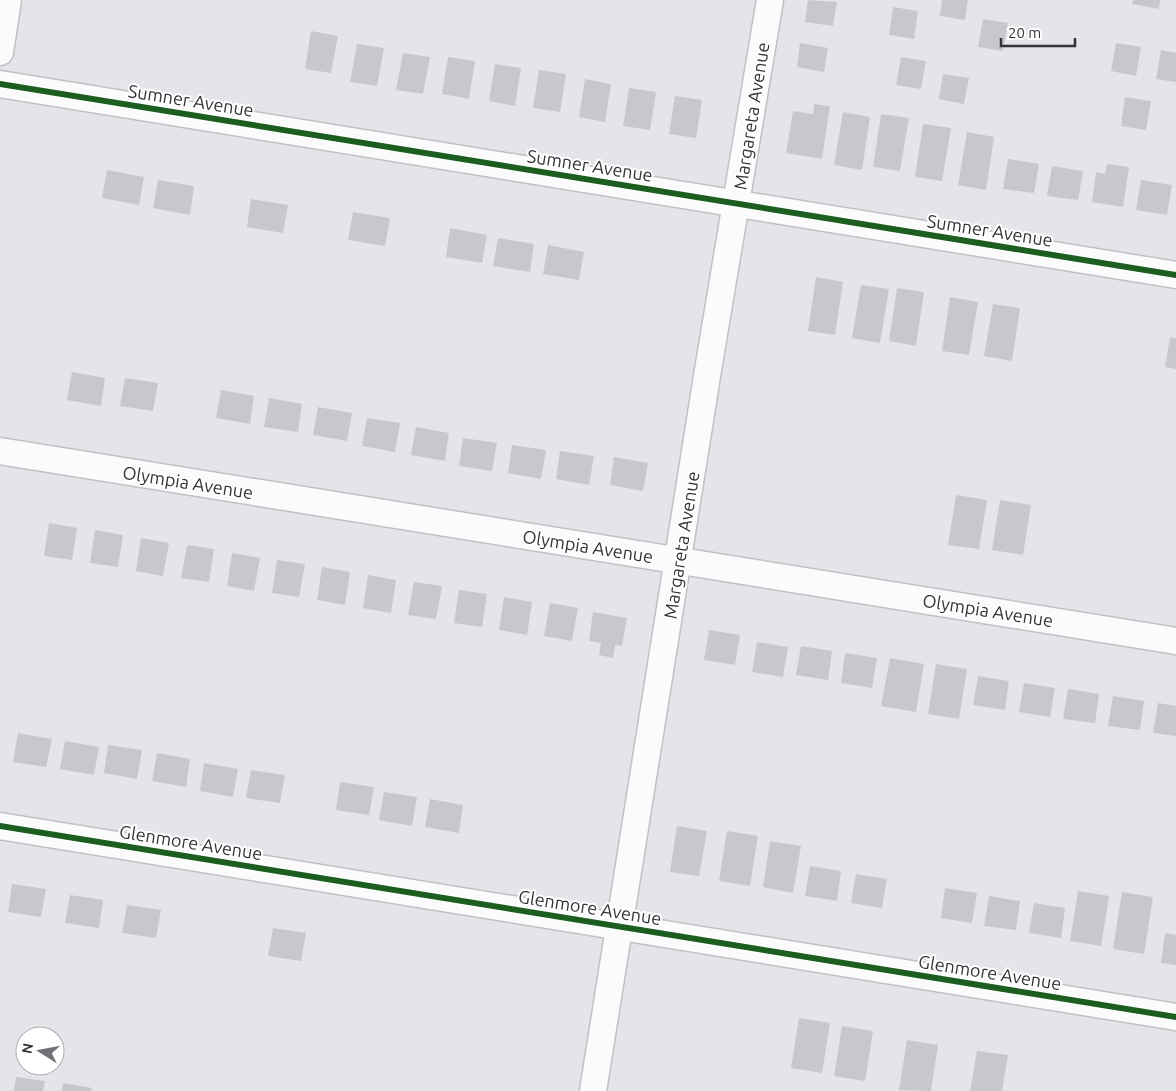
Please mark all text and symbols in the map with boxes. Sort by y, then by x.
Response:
scale bar [1001,15,1075,47]
text: 20 m [1008,24,1041,41]
street label: Margareta Avenue [729,41,773,191]
street label: Sumner Avenue [127,80,255,120]
street label: Sumner Avenue [526,145,654,185]
street label: Sumner Avenue [926,210,1054,250]
street label: Olympia Avenue [121,462,255,502]
street label: Margareta Avenue [659,470,703,620]
street label: Olympia Avenue [521,526,655,566]
street label: Olympia Avenue [921,590,1055,630]
street label: Glenmore Avenue [118,821,264,863]
street label: Glenmore Avenue [517,886,663,928]
street label: Glenmore Avenue [917,951,1063,993]
north arrow [15,1026,65,1076]
text: N [18,1042,36,1055]

